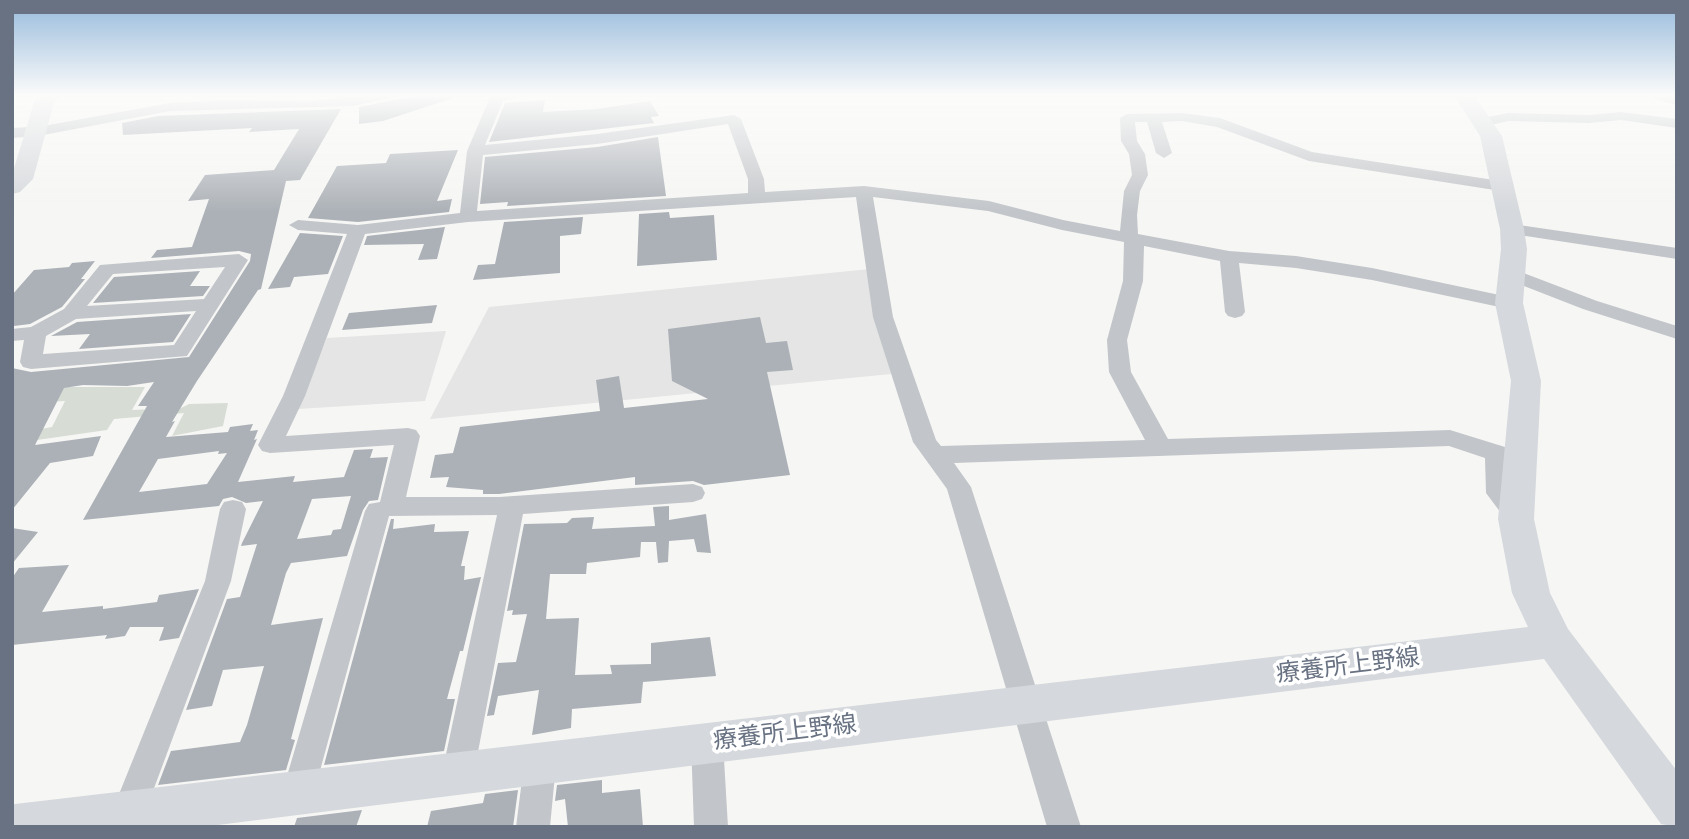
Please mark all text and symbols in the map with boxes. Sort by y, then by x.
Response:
street label: 療養所上野線 [1275,643,1421,689]
street label: 療養所上野線 [712,710,858,756]

